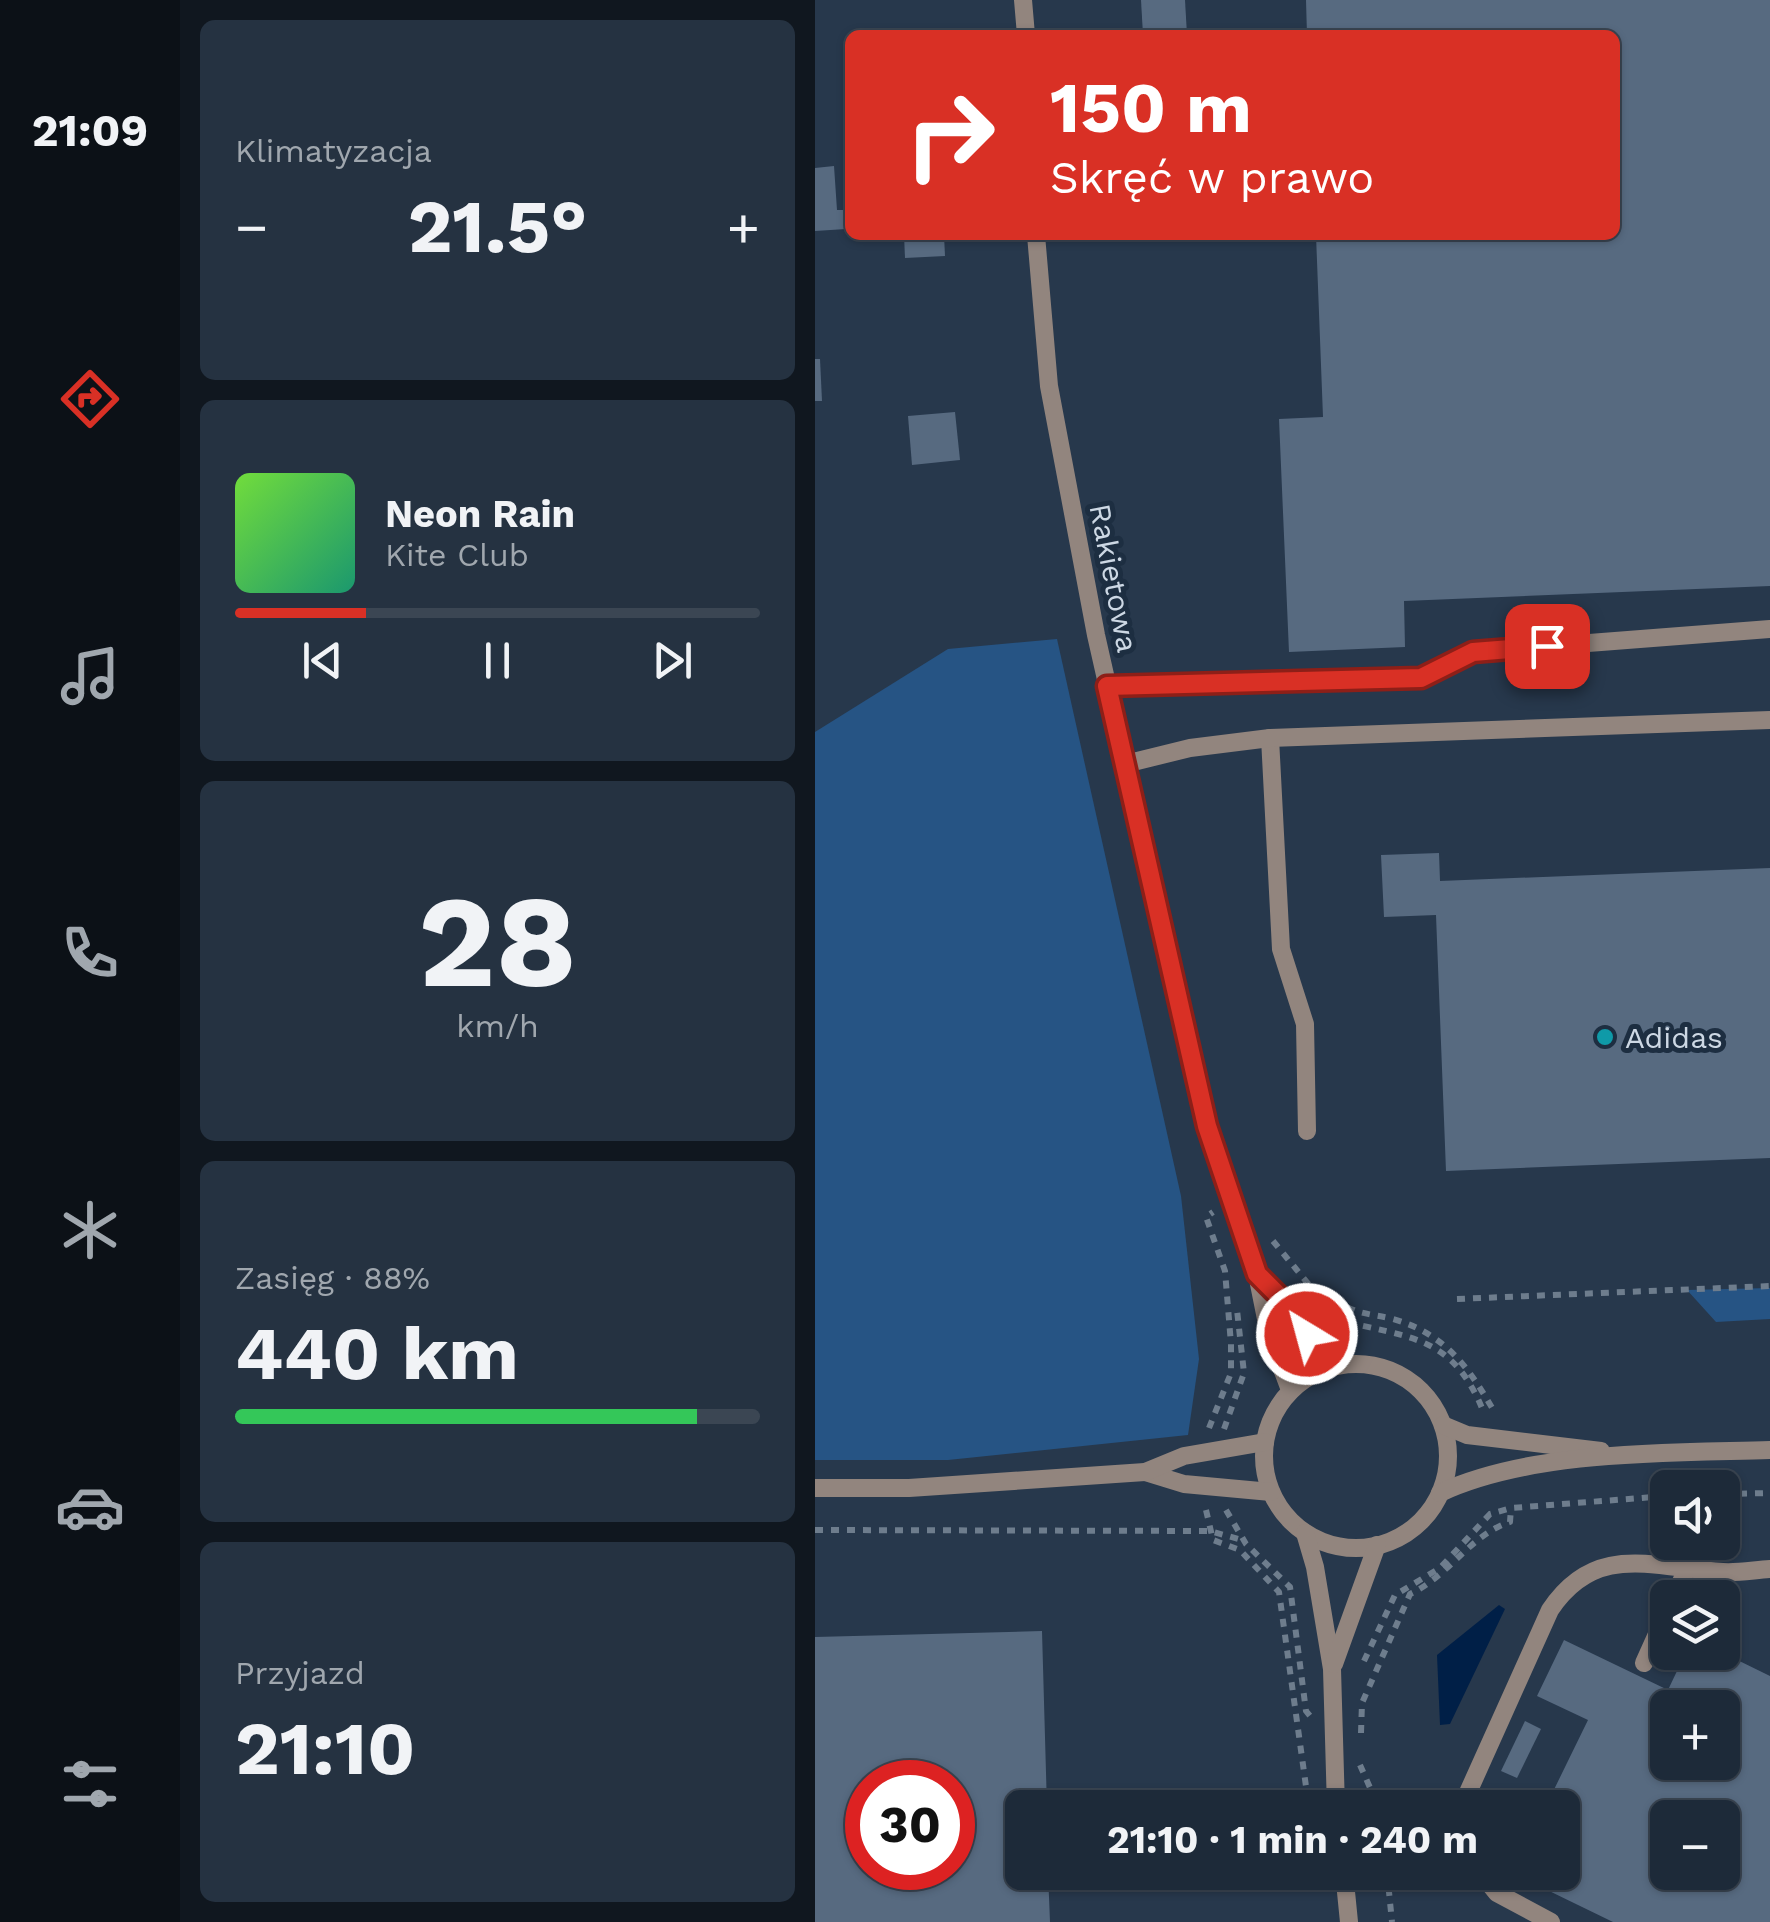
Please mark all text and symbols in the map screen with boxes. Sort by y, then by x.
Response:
text: 150 m [1050,67,1252,149]
icon: right [885,70,1015,200]
text: 21:09 [32,104,148,157]
text: Klimatyzacja [235,132,432,170]
text: Skręć w prawo [1050,151,1374,204]
text: 21.5° [408,182,587,270]
text: − [235,195,268,259]
text: + [727,195,760,259]
icon: directions [55,364,125,434]
text: Neon Rain [385,492,575,536]
street label: Rakietowa [1082,501,1146,655]
text: Kite Club [385,536,529,574]
pin [1505,604,1590,689]
icon: arrive [1520,619,1575,674]
icon: previous [295,633,350,688]
icon: pause [470,633,525,688]
icon: next [645,633,700,688]
icon: music [55,641,125,711]
text: 28 [418,865,577,1018]
icon: phone [55,918,125,988]
text: km/h [456,1007,539,1045]
place label: Adidas [1625,1020,1723,1055]
marker: Adidas [1594,1026,1616,1048]
icon: climate [55,1195,125,1265]
text: Zasięg · 88% [235,1259,430,1297]
position arrow [1255,1282,1359,1386]
text: 440 km [235,1309,519,1397]
map controls [1650,1470,1740,1890]
button: sound [1650,1470,1740,1560]
icon: car [55,1472,125,1542]
button: layers [1650,1580,1740,1670]
text: Przyjazd [235,1654,365,1692]
button: + [1650,1690,1740,1780]
text: 21:10 [235,1704,415,1792]
icon: filters [55,1749,125,1819]
speed limit sign: 30 [845,1760,975,1890]
button: − [1650,1800,1740,1890]
text: 21:10 · 1 min · 240 m [1107,1818,1478,1862]

